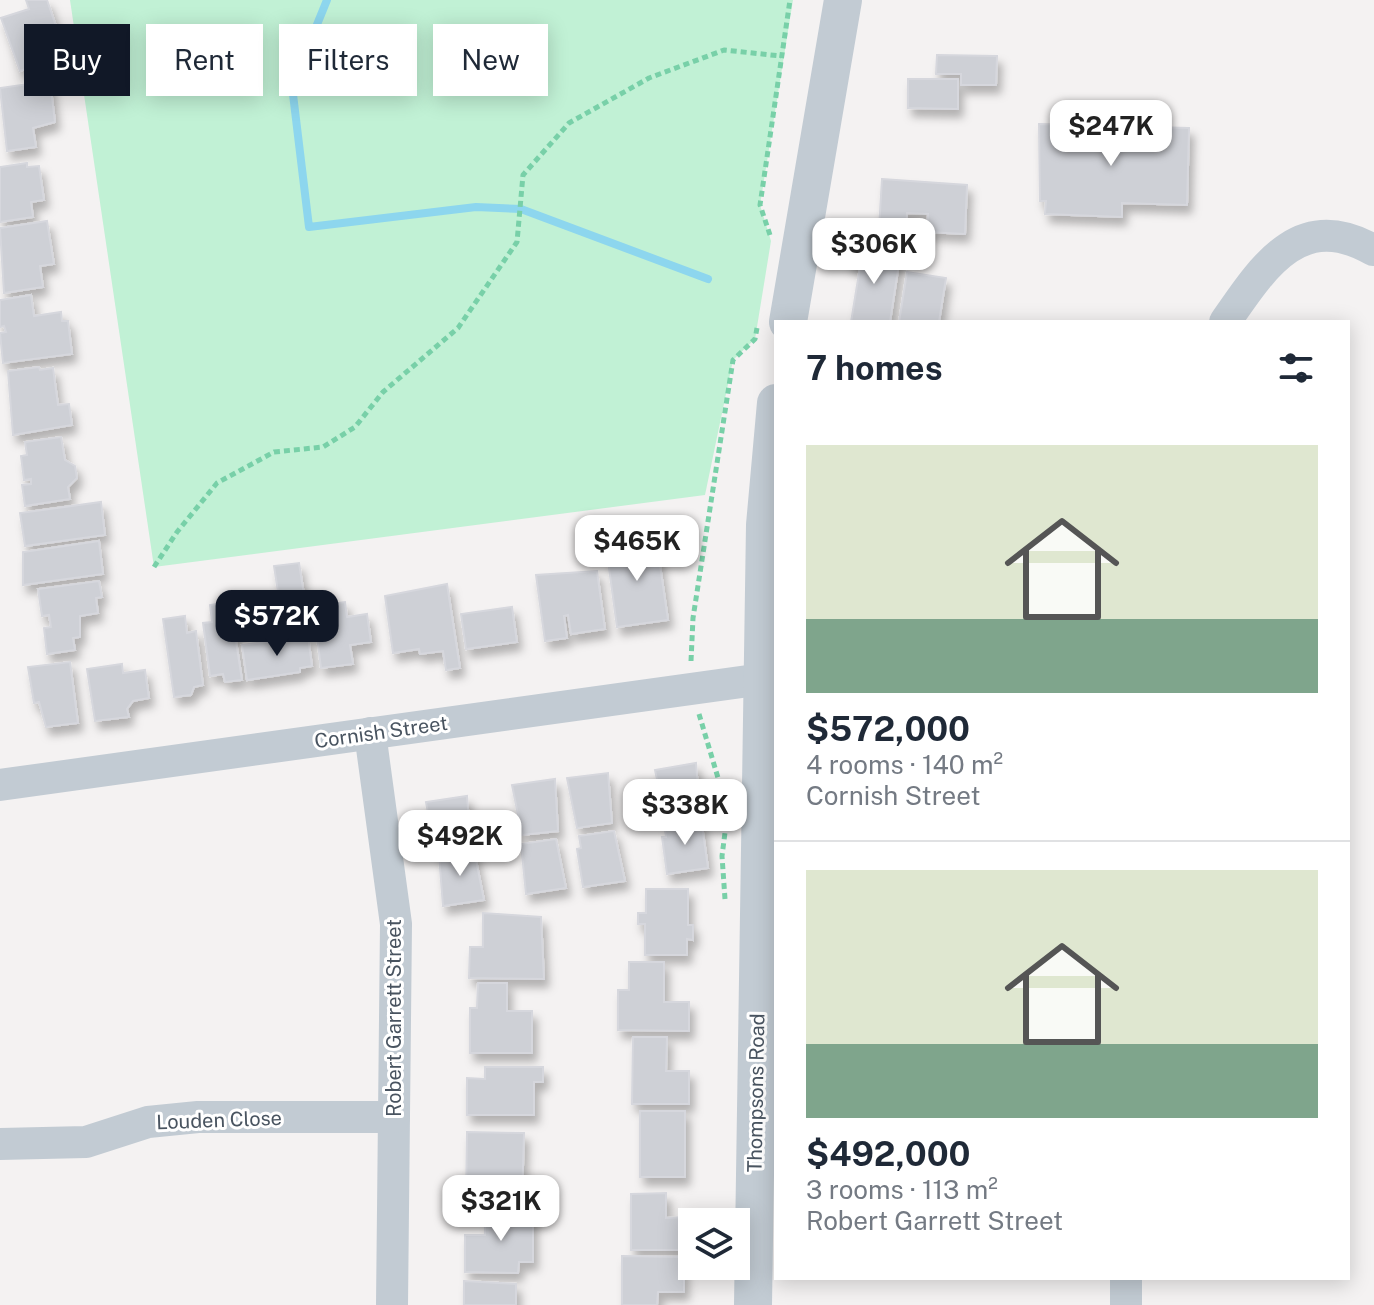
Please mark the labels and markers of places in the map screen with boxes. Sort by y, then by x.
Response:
pin: $247K [1055,100,1167,168]
pin: $306K [818,218,930,286]
pin: $465K [581,515,693,583]
pin: $572K [221,590,333,658]
pin: $338K [629,779,741,847]
pin: $492K [404,810,516,878]
pin: $321K [445,1175,557,1243]

